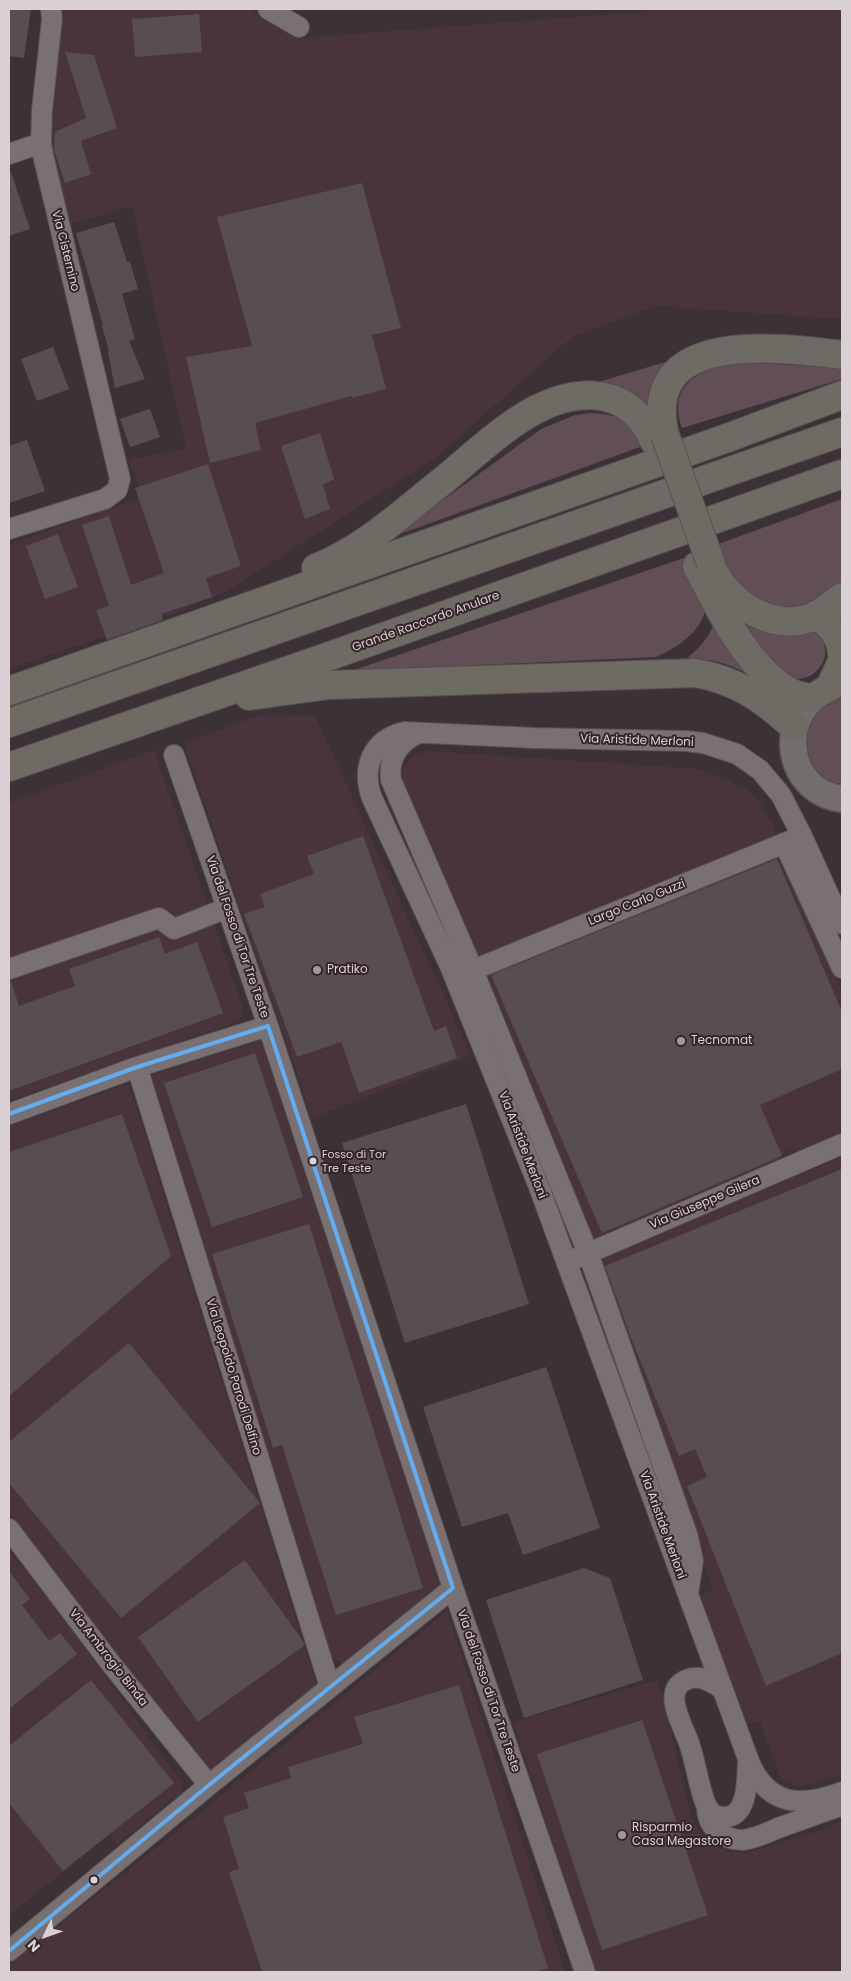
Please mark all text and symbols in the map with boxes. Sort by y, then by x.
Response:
street label: Via Cisternino [48,209,82,293]
street label: Grande Raccordo Anulare [350,589,502,655]
street label: Via Aristide Merloni [580,732,694,750]
street label: Via del Fosso di Tor Tre Teste [202,854,272,1020]
street label: Largo Carlo Guzzi [586,877,688,929]
place label: Pratiko [327,963,368,977]
marker: Pratiko [311,964,323,976]
place label: Tecnomat [691,1034,752,1048]
marker: Tecnomat [675,1035,687,1047]
street label: Via Aristide Merloni [495,1089,549,1201]
place label: Fosso di Tor Tre Teste [322,1148,386,1174]
marker: Fosso di Tor Tre Teste [308,1156,318,1166]
street label: Via Giuseppe Gilera [648,1173,762,1233]
street label: Via Leopoldo Parodi Delfino [202,1297,264,1457]
street label: Via Aristide Merloni [636,1469,688,1581]
street label: Via Ambrogio Binda [66,1607,150,1709]
street label: Via del Fosso di Tor Tre Teste [453,1608,523,1774]
place label: Risparmio Casa Megastore [632,1821,731,1849]
marker: Risparmio Casa Megastore [616,1829,628,1841]
unlabelled marker [89,1875,99,1885]
north arrow [20,1911,70,1961]
text: N [23,1935,45,1957]

